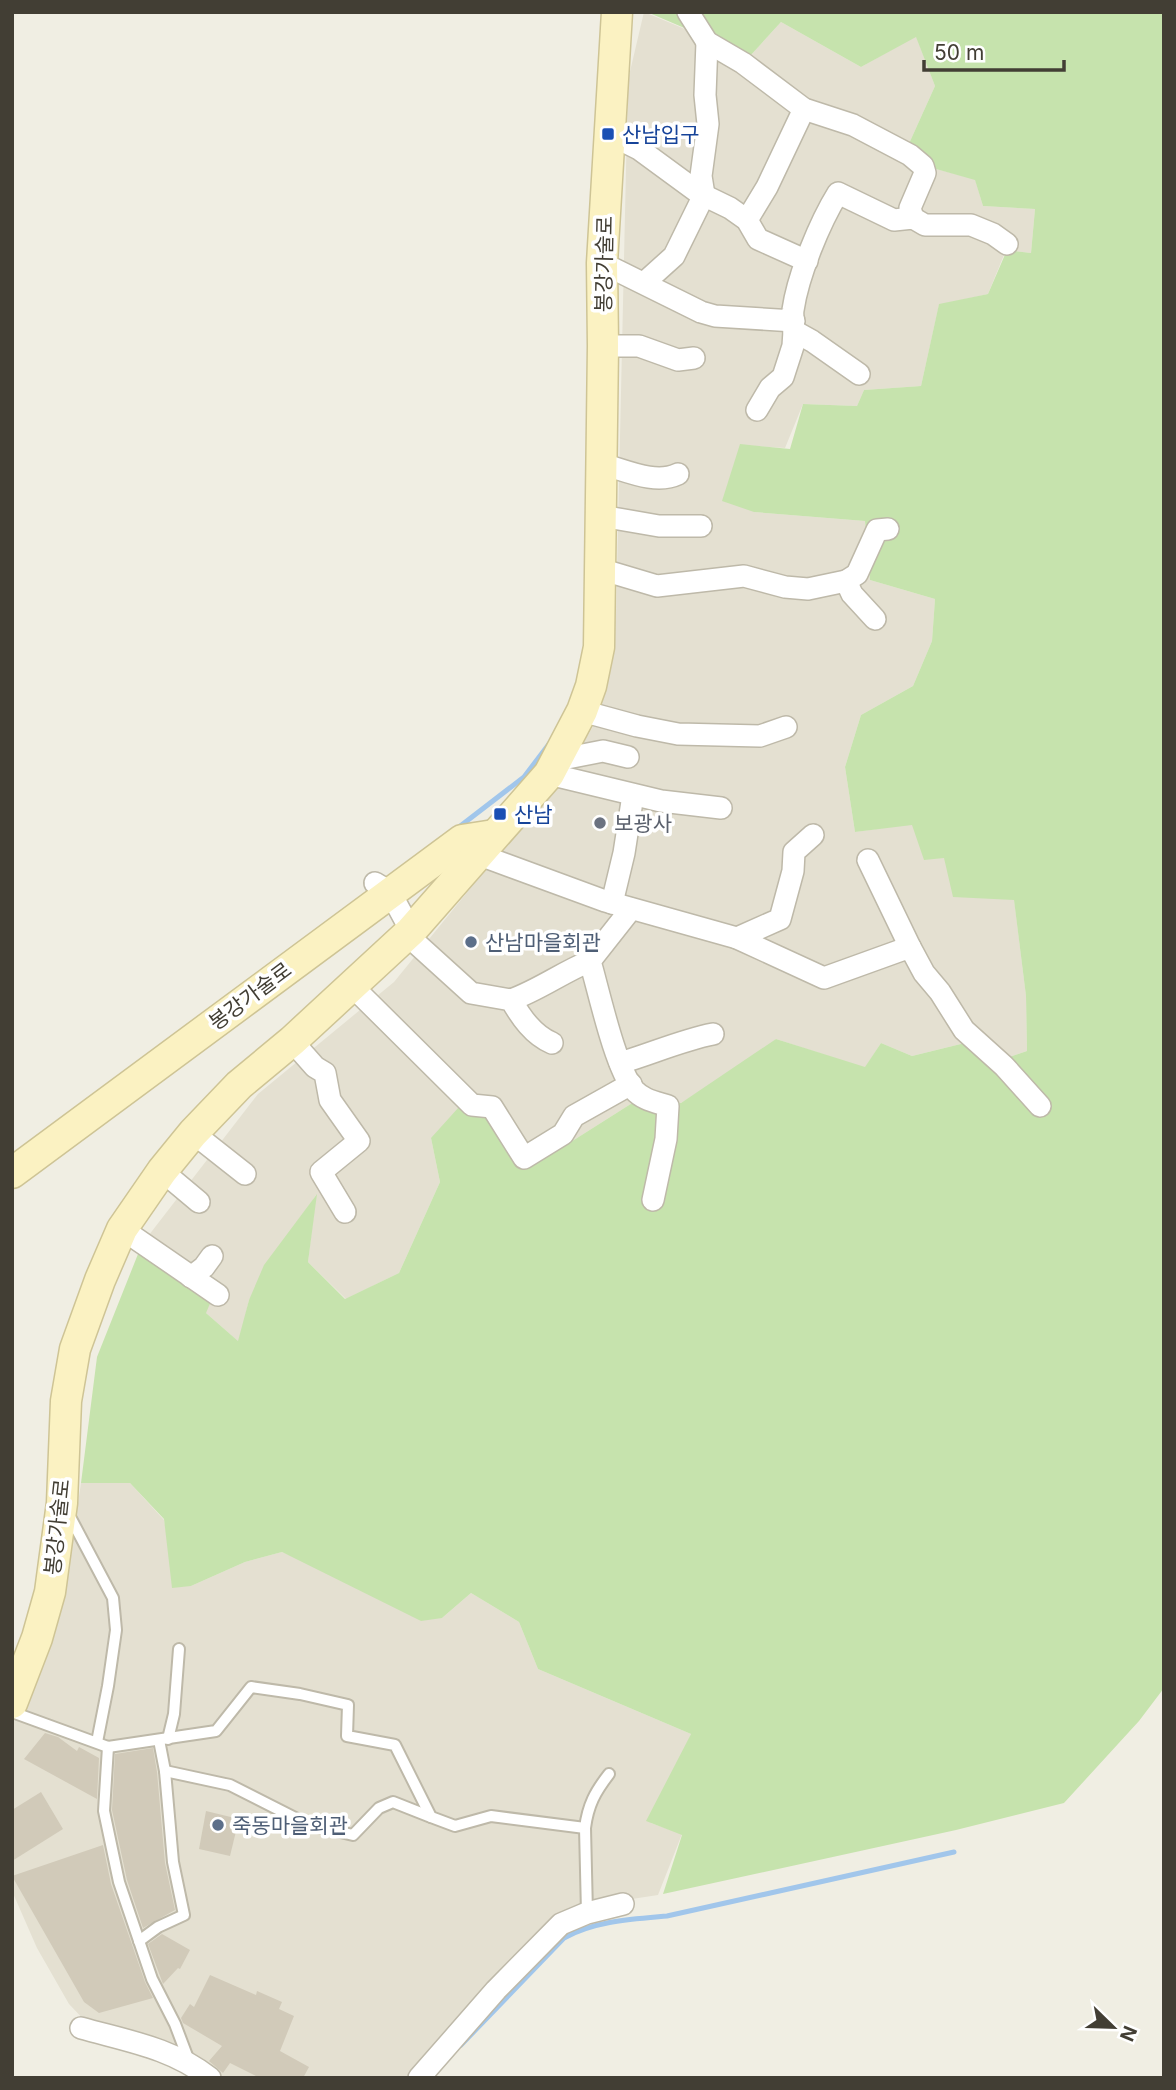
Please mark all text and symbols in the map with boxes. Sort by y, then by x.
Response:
scale bar [924,28,1064,72]
text: 50 m [934,40,984,65]
place label: 산남입구 [622,122,699,147]
marker: 산남입구 [600,126,616,142]
street label: 봉강가술로 [591,215,617,313]
place label: 산남 [514,802,553,827]
marker: 산남 [492,806,508,822]
place label: 보광사 [614,811,672,836]
marker: 보광사 [592,815,608,831]
place label: 산남마을회관 [485,930,601,955]
marker: 산남마을회관 [463,934,479,950]
street label: 봉강가술로 [204,957,296,1035]
street label: 봉강가술로 [40,1478,74,1576]
place label: 죽동마을회관 [232,1813,348,1838]
marker: 죽동마을회관 [210,1817,226,1833]
north arrow [1078,1992,1148,2062]
text: N [1115,2022,1142,2045]

